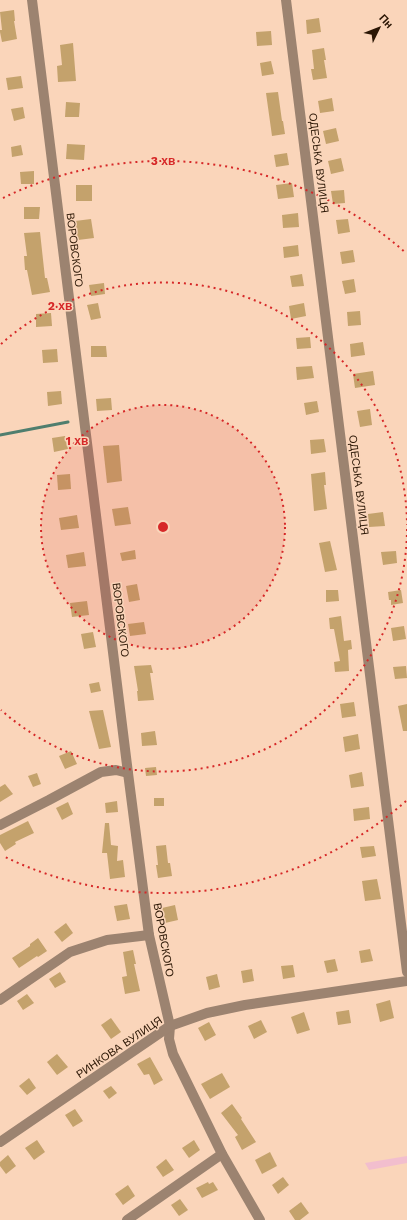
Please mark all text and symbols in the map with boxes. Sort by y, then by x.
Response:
north arrow [359,8,399,48]
text: Пн [376,12,396,31]
street label: ОДЕСЬКА ВУЛИЦЯ [306,112,331,214]
text: 3 хв [151,154,175,168]
street label: ВОРОВСКОГО [63,212,86,288]
text: 2 хв [48,299,72,313]
text: 1 хв [66,434,88,448]
street label: ОДЕСЬКА ВУЛИЦЯ [346,434,371,536]
centre of rings [156,520,170,534]
street label: ВОРОВСКОГО [109,582,132,658]
street label: ВОРОВСКОГО [151,902,176,978]
street label: РИНКОВА ВУЛИЦЯ [74,1014,165,1081]

